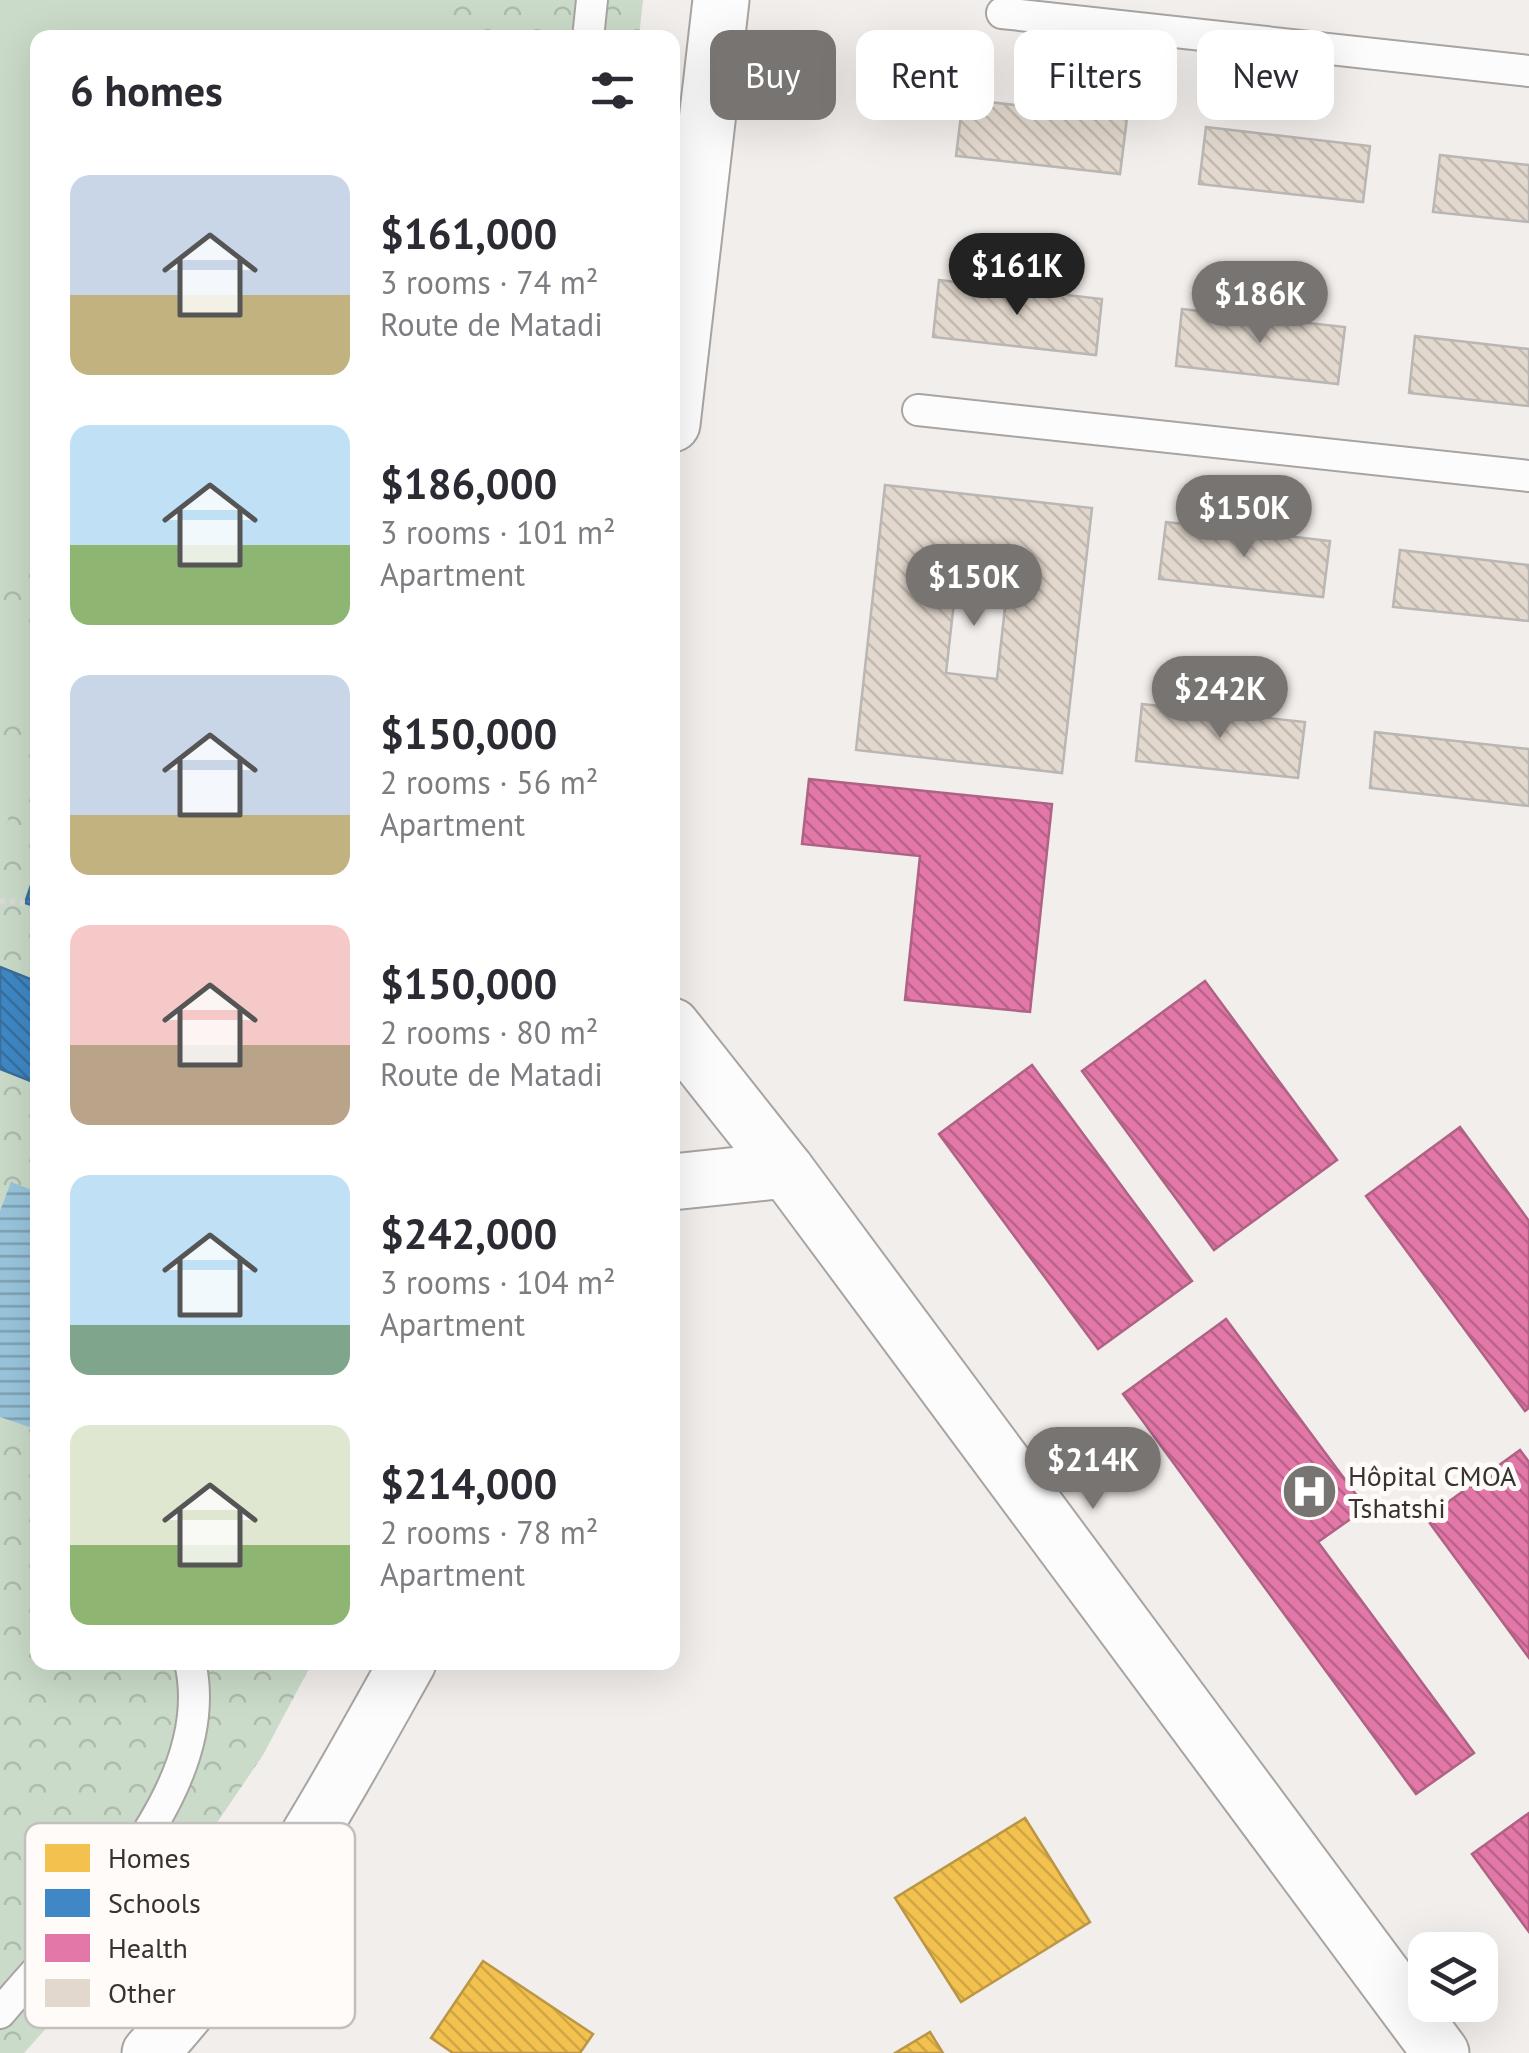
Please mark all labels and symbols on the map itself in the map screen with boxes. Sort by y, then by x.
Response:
pin: $161K [947,233,1087,318]
pin: $186K [1190,261,1330,346]
pin: $150K [1174,475,1314,560]
pin: $150K [904,544,1044,629]
pin: $242K [1150,656,1290,741]
pin: $214K [1023,1427,1163,1512]
place label: Hôpital CMOA Tshatshi [1348,1457,1517,1526]
hospital icon: Hôpital CMOA Tshatshi [1279,1461,1339,1521]
legend [25,1823,355,2028]
text: Homes [108,1839,191,1876]
text: Schools [108,1884,201,1921]
text: Health [108,1929,188,1966]
text: Other [108,1974,176,2011]

